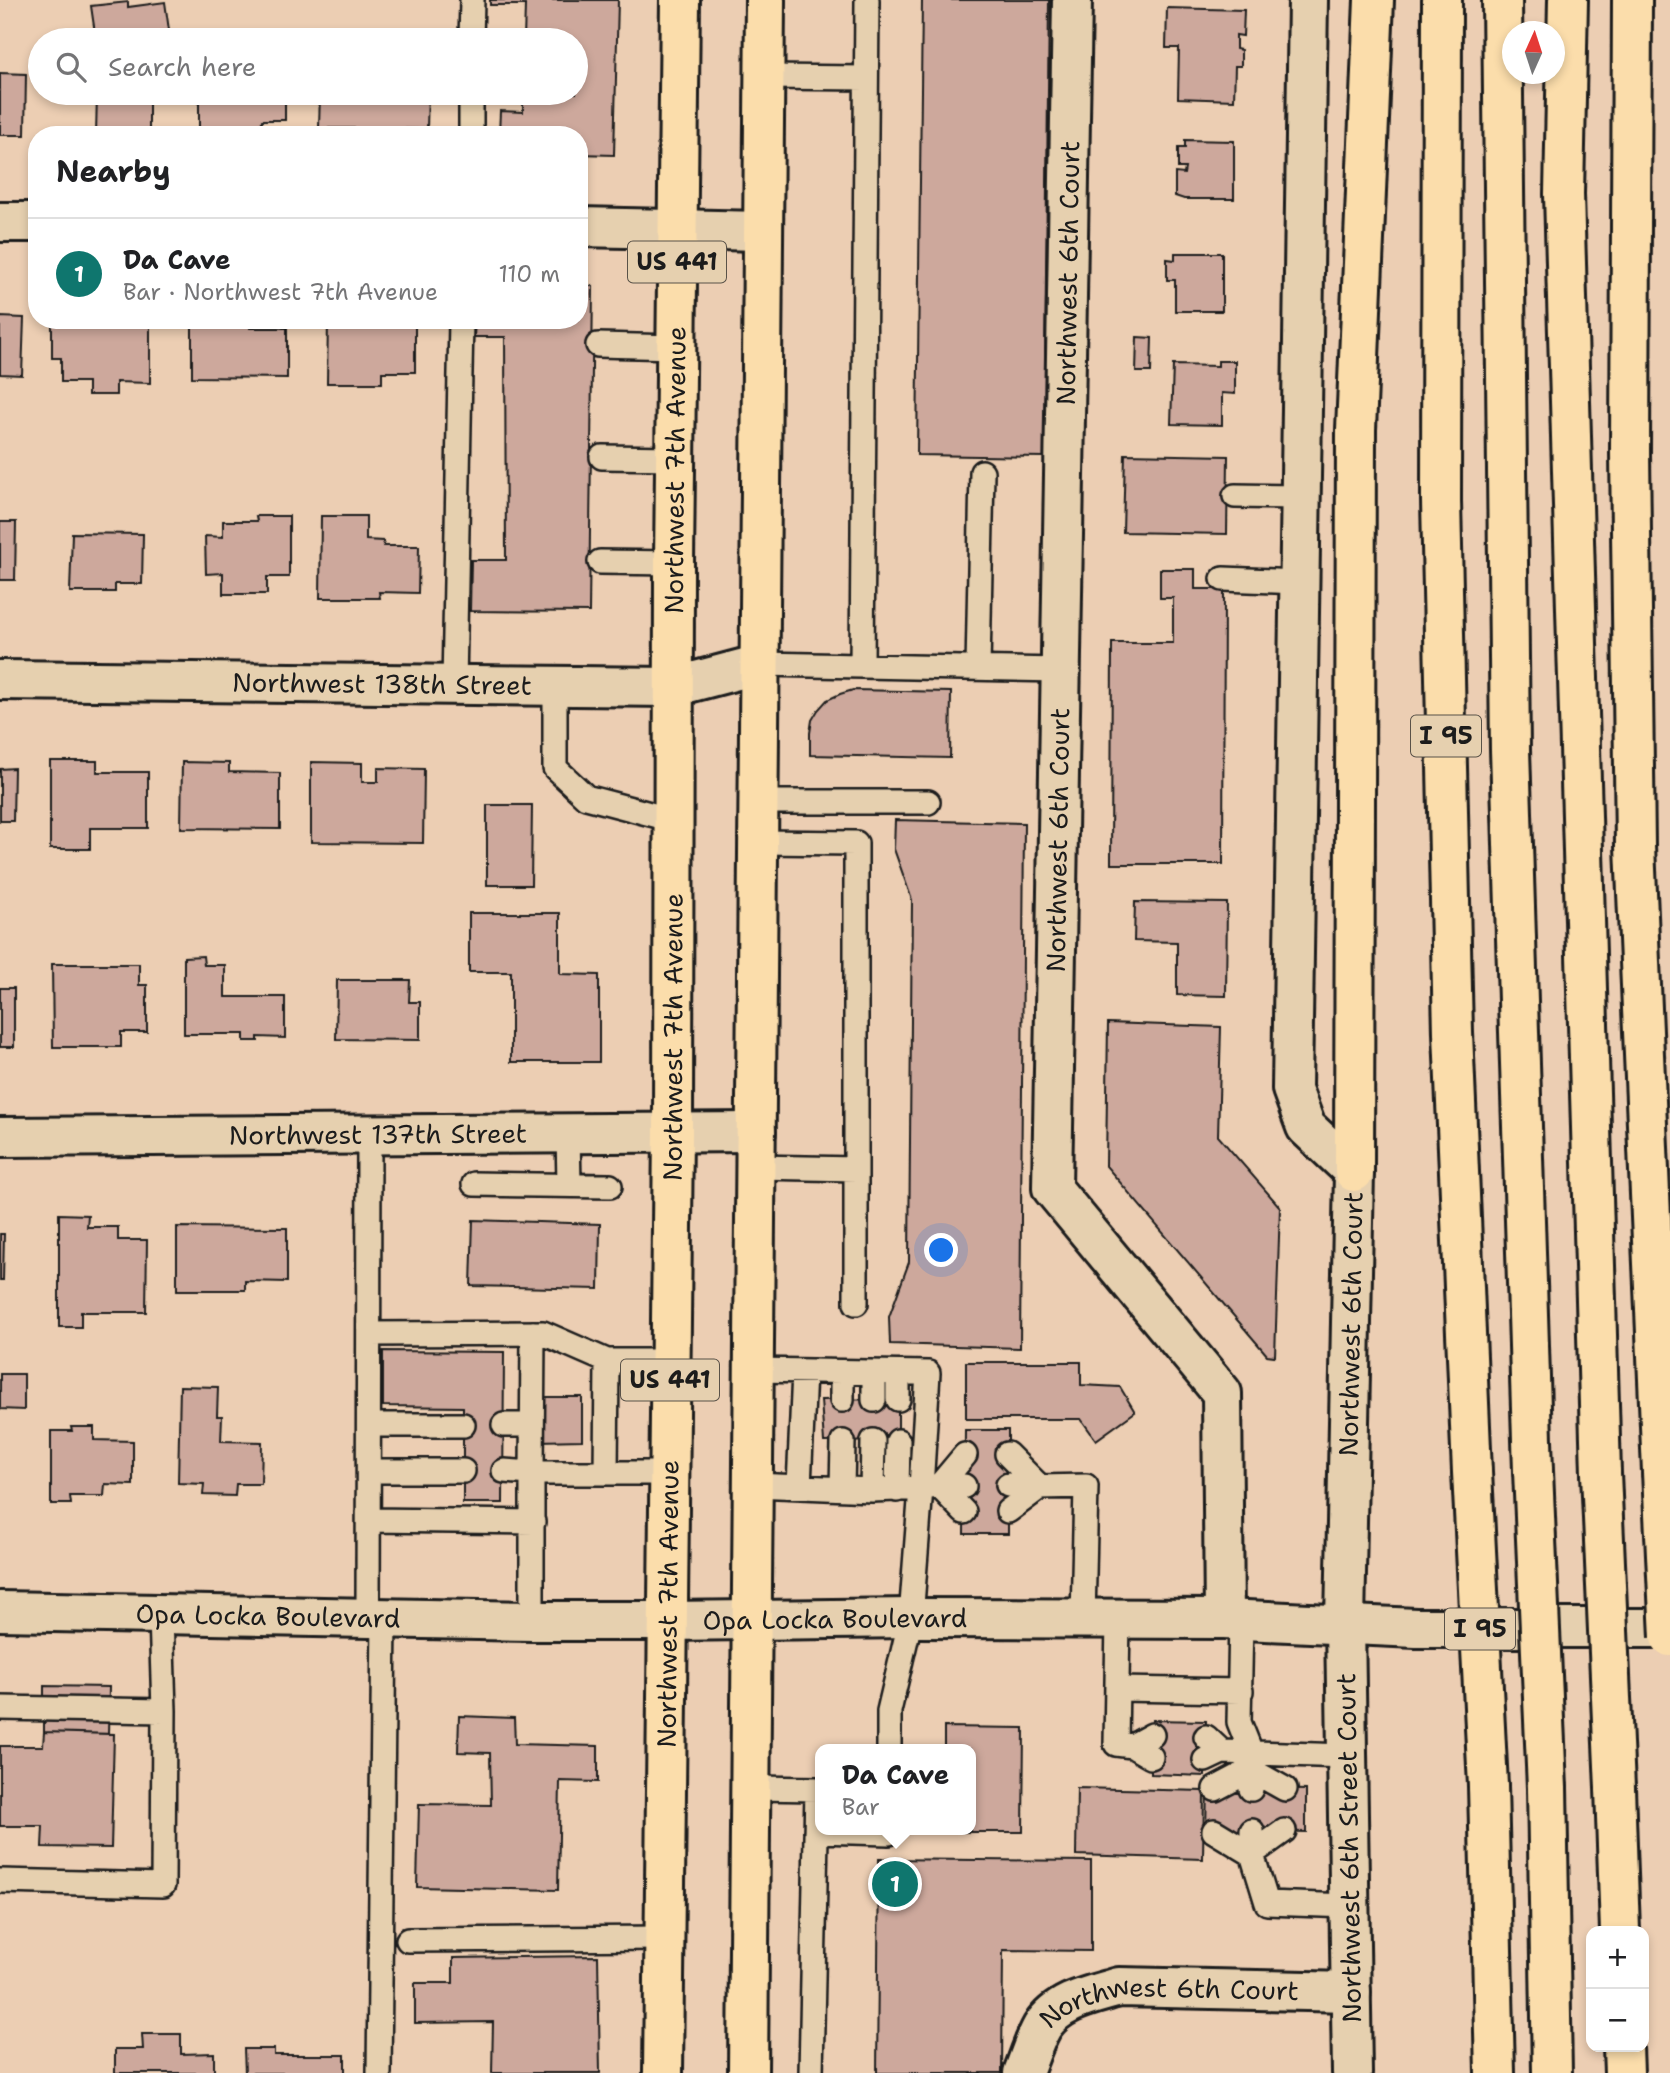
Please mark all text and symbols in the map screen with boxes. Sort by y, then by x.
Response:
north arrow [1502,21,1565,84]
search box [28,28,588,105]
icon: search [52,48,90,86]
text: Search here [108,49,257,84]
street label: Northwest 6th Court [1048,140,1087,406]
text: Nearby [56,151,171,192]
text: Da Cave [123,242,231,277]
road number: US 441 [628,242,726,282]
text: 1 [74,259,84,289]
text: 110 m [498,259,560,289]
text: Bar · Northwest 7th Avenue [123,277,438,307]
street label: Northwest 7th Avenue [656,326,694,614]
street label: Northwest 138th Street [232,664,532,703]
street label: Northwest 6th Court [1038,707,1077,973]
road number: I 95 [1411,716,1481,756]
street label: Northwest 7th Avenue [654,893,690,1181]
street label: Northwest 137th Street [229,1116,527,1152]
street label: Northwest 6th Court [1330,1191,1371,1457]
your location [924,1233,958,1267]
road number: US 441 [621,1360,719,1400]
street label: Northwest 7th Avenue [648,1460,687,1748]
street label: Opa Locka Boulevard [135,1596,401,1636]
street label: Opa Locka Boulevard [702,1600,967,1638]
road number: I 95 [1445,1609,1515,1650]
street label: Northwest 6th Street Court [1328,1673,1369,2023]
popup [815,1744,976,1835]
text: Da Cave [842,1757,949,1792]
text: Bar [842,1792,880,1822]
pin: 1 [872,1858,918,1910]
map controls [1586,1926,1649,2052]
button: + [1586,1926,1649,1989]
street label: Northwest 6th Court [1031,1967,1299,2035]
button: − [1586,1989,1649,2052]

